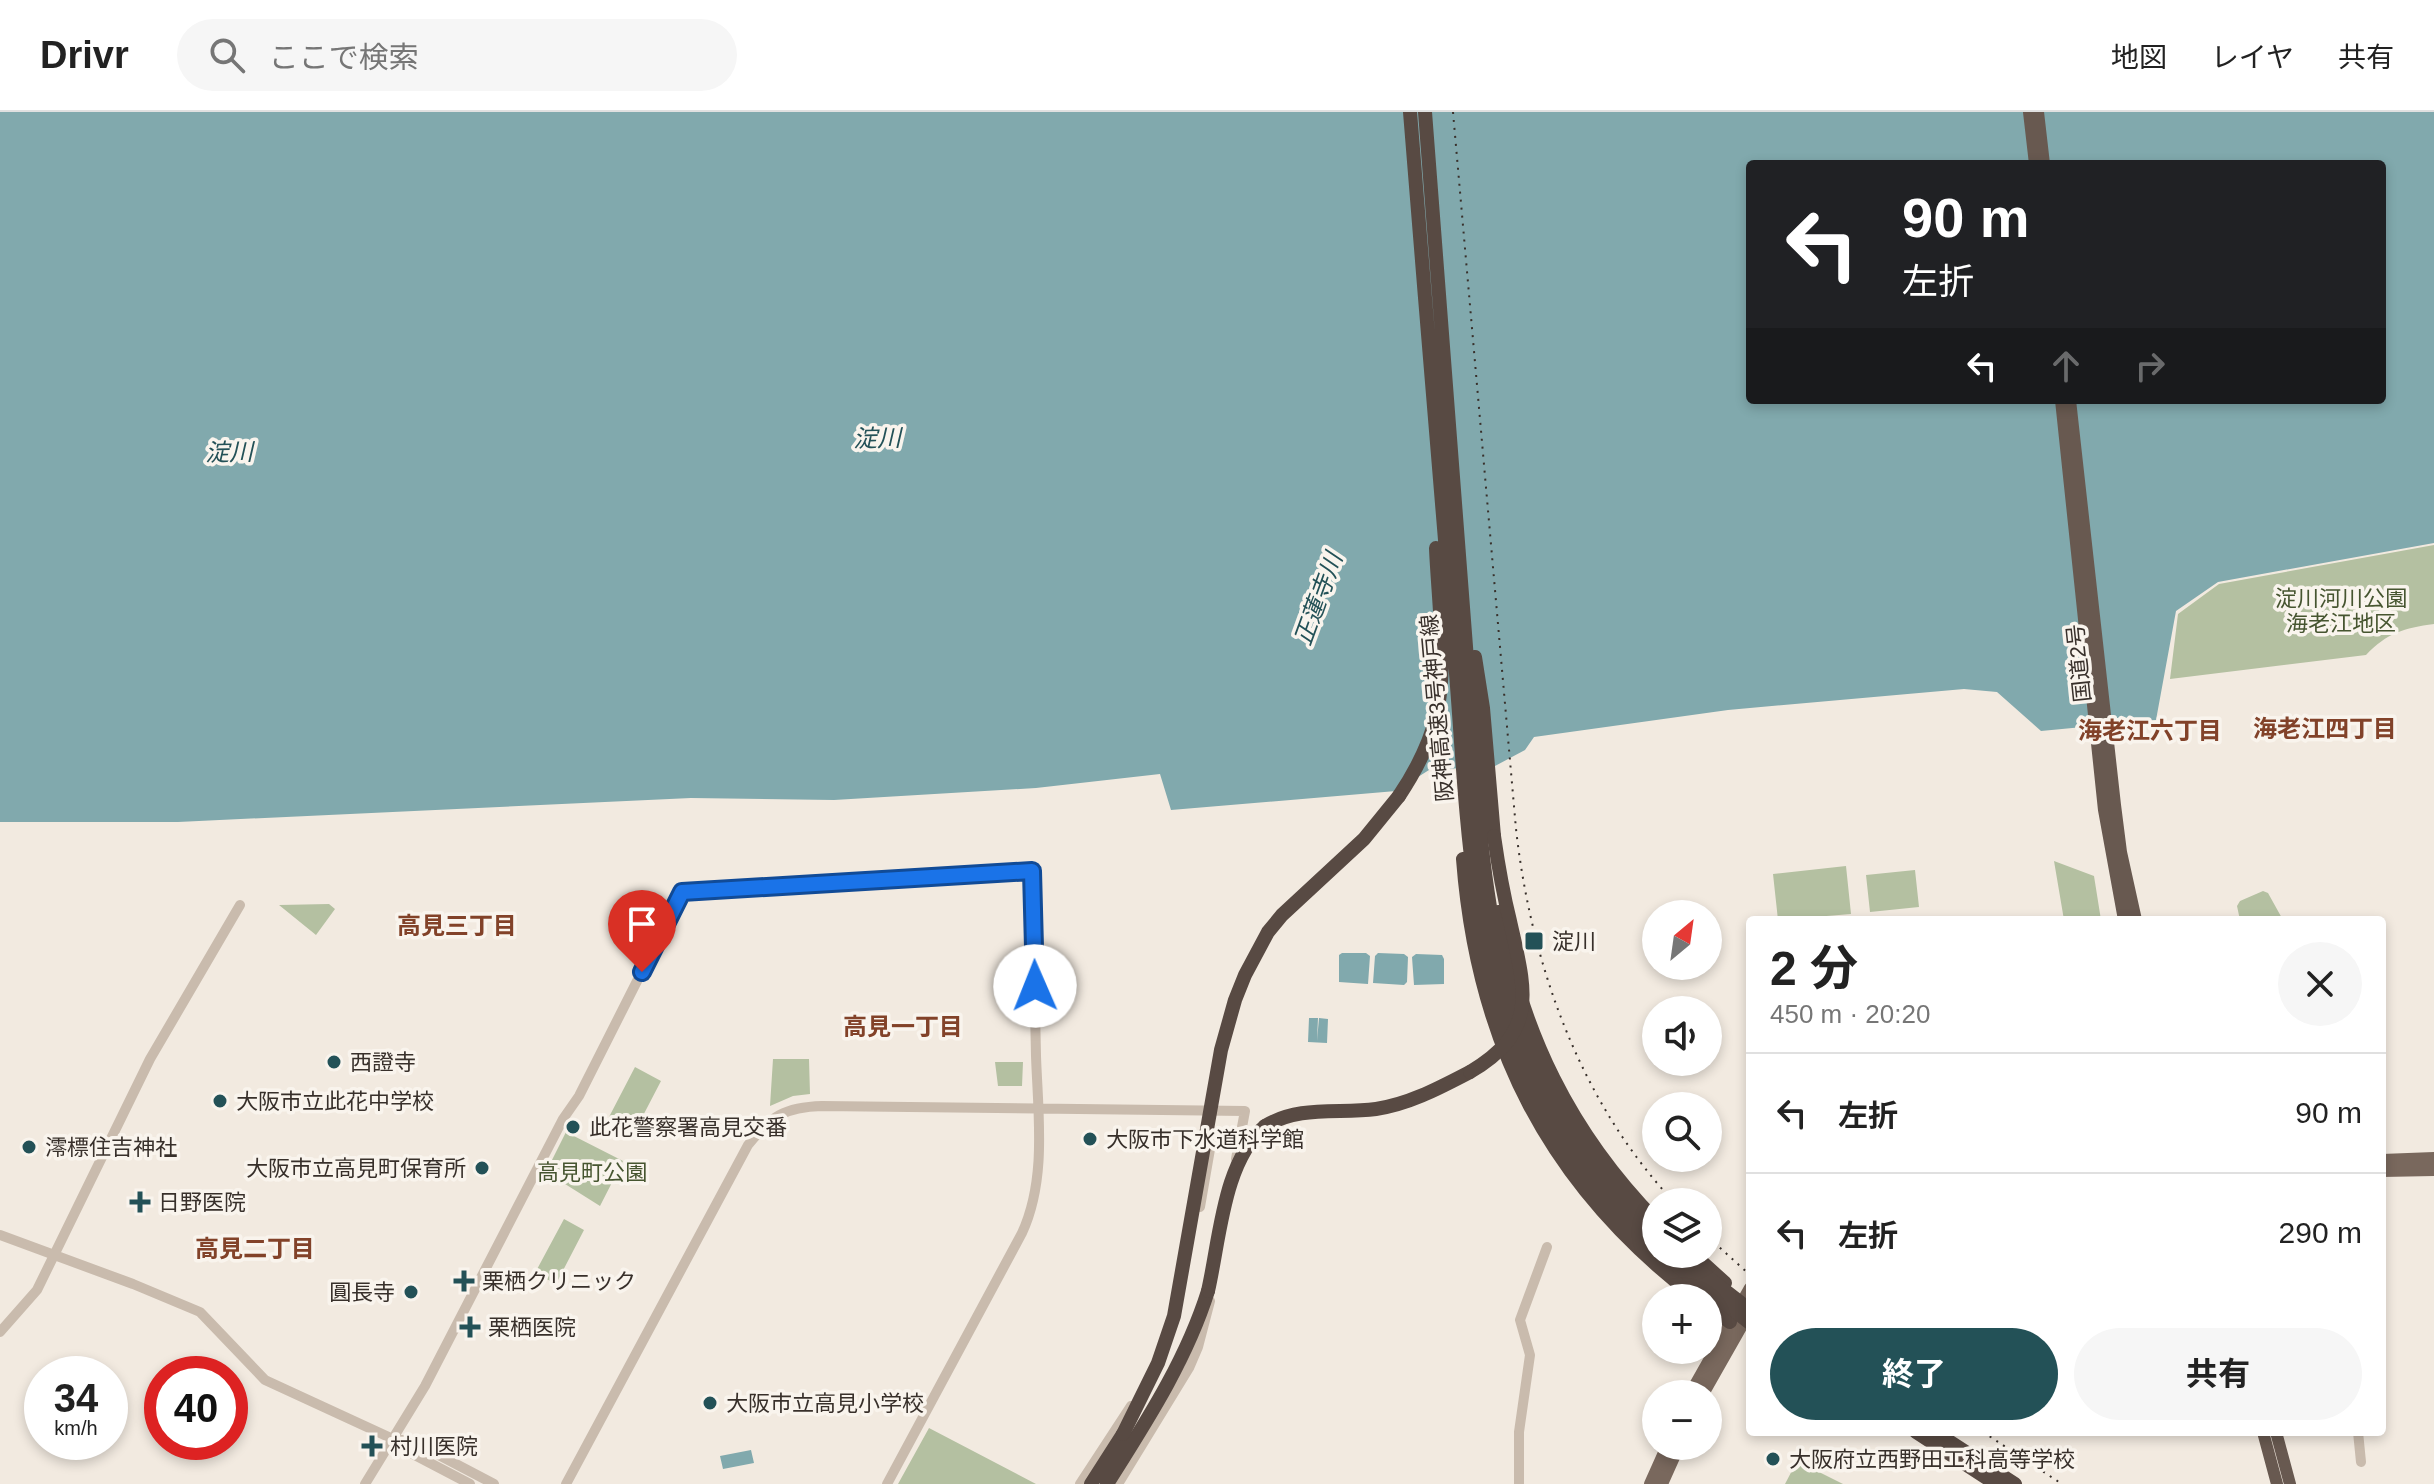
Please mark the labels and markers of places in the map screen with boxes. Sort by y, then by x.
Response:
pin [608,890,676,972]
place label: 淀川 [1552,929,1596,954]
marker: 淀川 [1523,930,1545,952]
place label: 西證寺 [350,1050,416,1075]
marker: 西證寺 [325,1053,343,1071]
place label: 大阪市立此花中学校 [236,1089,434,1114]
marker: 大阪市立此花中学校 [211,1092,229,1110]
place label: 此花警察署高見交番 [589,1115,787,1140]
marker: 此花警察署高見交番 [564,1118,582,1136]
place label: 大阪市下水道科学館 [1106,1127,1304,1152]
marker: 大阪市下水道科学館 [1081,1130,1099,1148]
place label: 澪標住吉神社 [45,1135,177,1160]
marker: 澪標住吉神社 [20,1138,38,1156]
place label: 大阪市立高見町保育所 [246,1156,466,1181]
marker: 大阪市立高見町保育所 [473,1159,491,1177]
place label: 日野医院 [158,1190,246,1215]
marker: 日野医院 [129,1191,151,1213]
place label: 栗栖クリニック [482,1269,636,1294]
marker: 栗栖クリニック [453,1270,475,1292]
place label: 圓長寺 [329,1280,395,1305]
marker: 圓長寺 [402,1283,420,1301]
place label: 栗栖医院 [488,1315,576,1340]
marker: 栗栖医院 [459,1316,481,1338]
place label: 大阪市立高見小学校 [726,1391,924,1416]
marker: 大阪市立高見小学校 [701,1394,719,1412]
place label: 村川医院 [390,1434,478,1459]
marker: 村川医院 [361,1435,383,1457]
place label: 大阪府立西野田工科高等学校 [1789,1447,2075,1472]
marker: 大阪府立西野田工科高等学校 [1764,1450,1782,1468]

